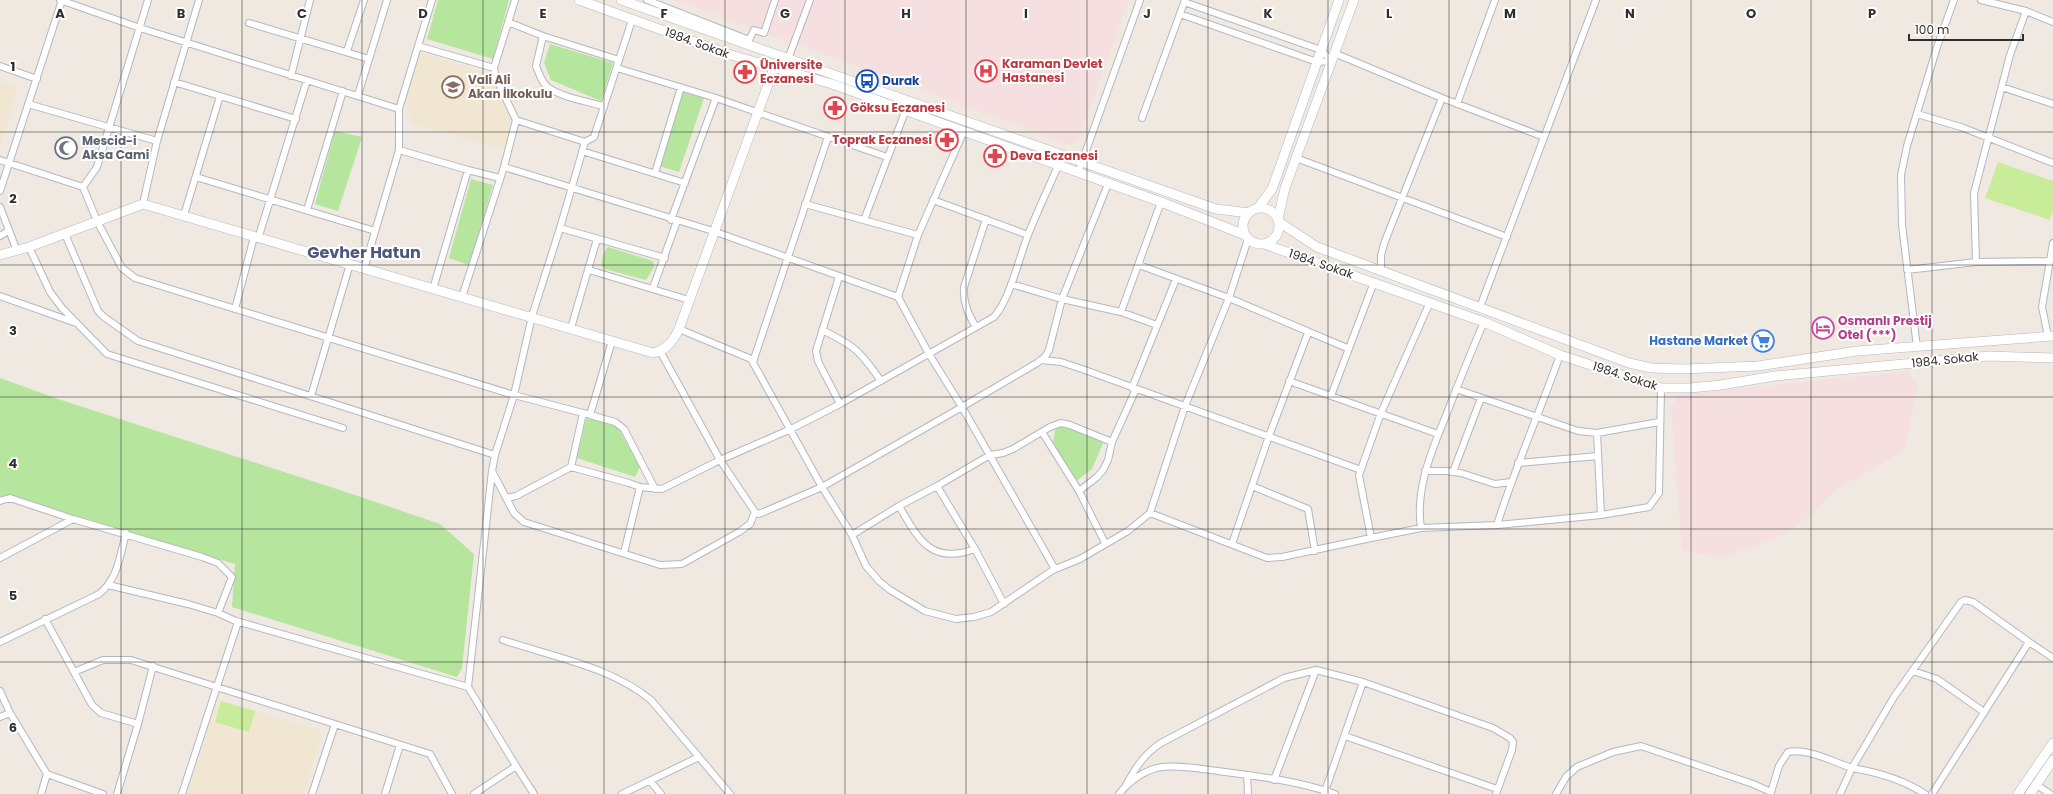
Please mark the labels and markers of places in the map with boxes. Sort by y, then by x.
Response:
place label: Karaman Devlet Hastanesi [1002,55,1103,86]
place label: Üniversite Eczanesi [760,56,823,87]
hospital icon: Karaman Devlet Hastanesi [973,58,999,84]
pharmacy icon: Üniversite Eczanesi [732,59,758,85]
bus stop icon: Durak [854,68,880,94]
place label: Vali Ali Akan İlkokulu [468,71,552,102]
place label: Durak [882,72,920,89]
school or university icon: Vali Ali Akan İlkokulu [440,74,466,100]
pharmacy icon: Göksu Eczanesi [822,95,848,121]
place label: Göksu Eczanesi [850,99,945,116]
pharmacy icon: Toprak Eczanesi [934,127,960,153]
place label: Toprak Eczanesi [832,131,932,148]
place label: Mescid-i Aksa Cami [82,132,149,163]
mosque icon: Mescid-i Aksa Cami [53,135,79,161]
pharmacy icon: Deva Eczanesi [982,143,1008,169]
place label: Deva Eczanesi [1010,147,1098,164]
place label: Osmanlı Prestij Otel (***) [1838,312,1932,343]
hotel icon: Osmanlı Prestij Otel (***) [1810,315,1836,341]
supermarket icon: Hastane Market [1750,328,1776,354]
place label: Hastane Market [1649,332,1748,349]

